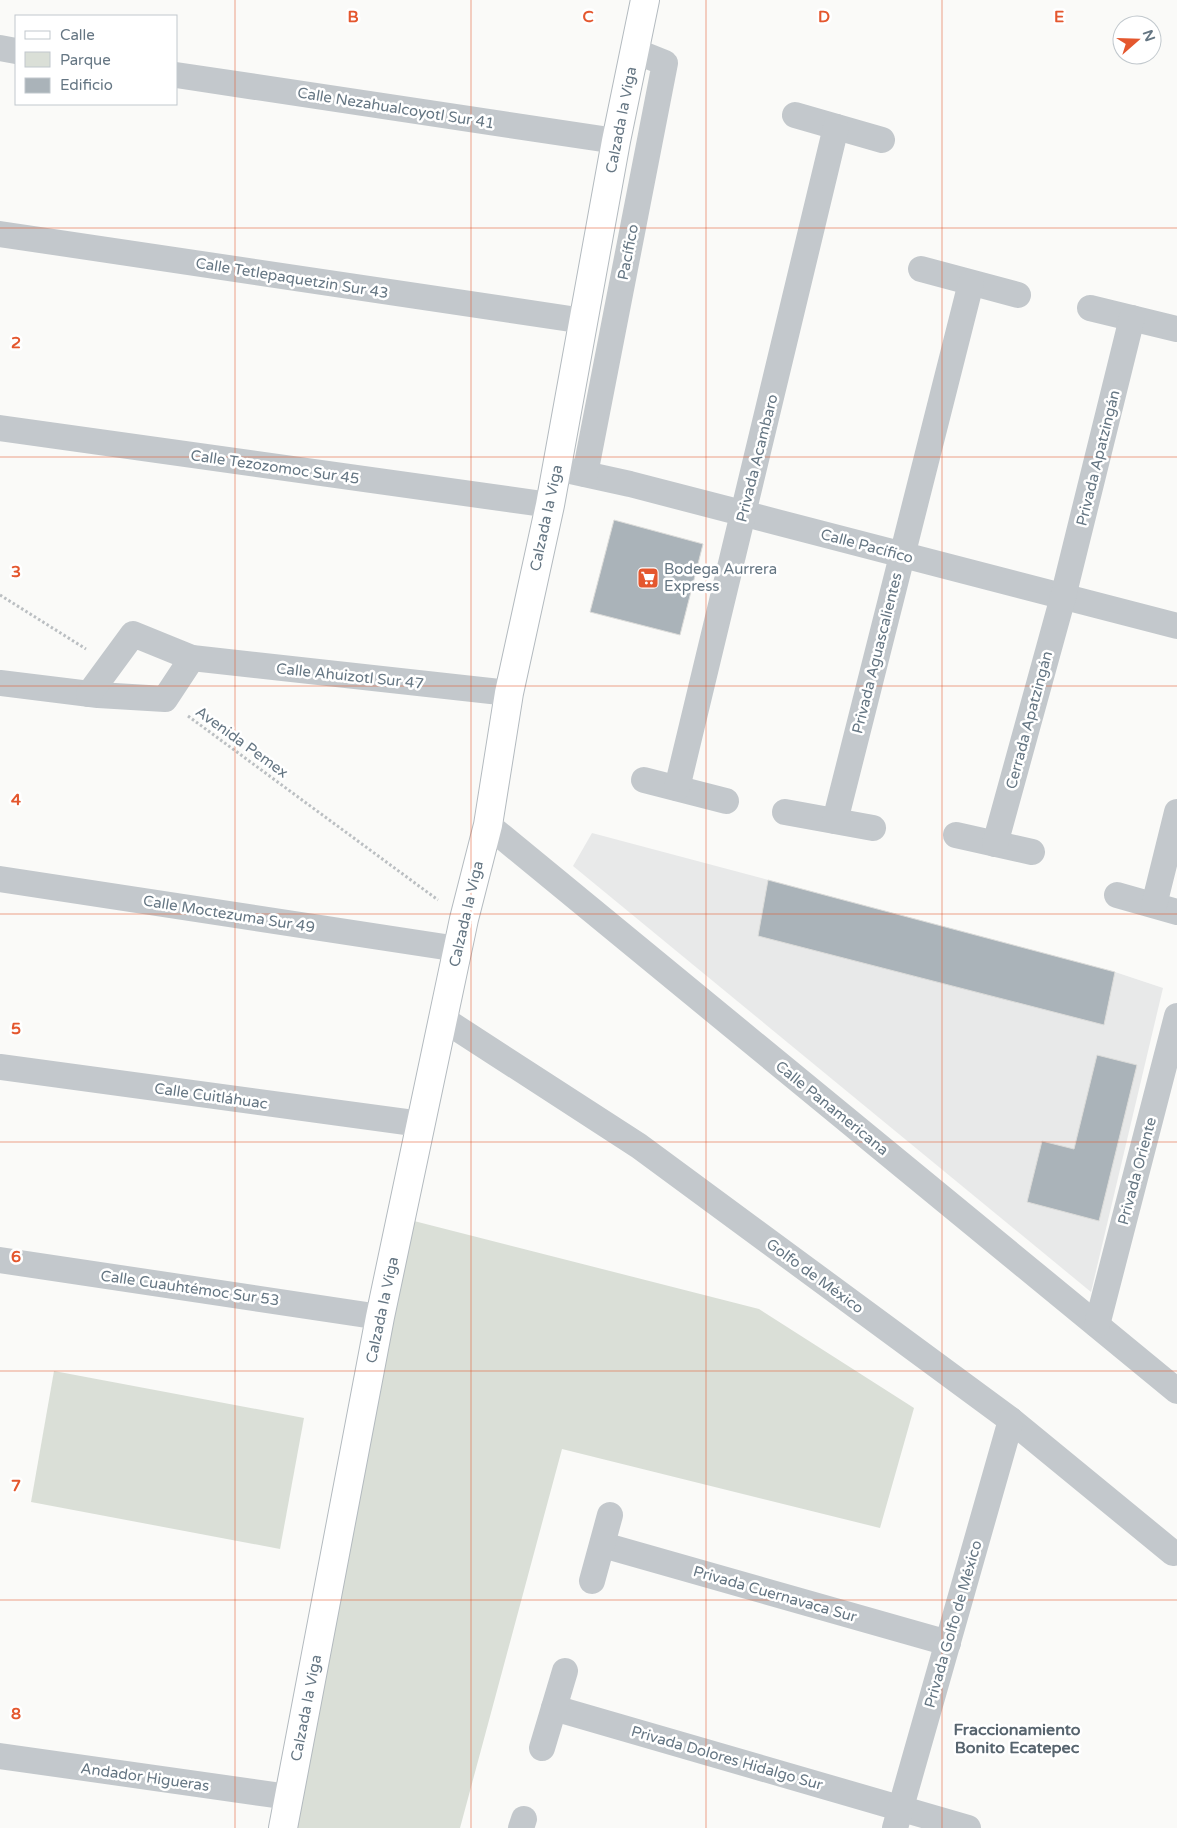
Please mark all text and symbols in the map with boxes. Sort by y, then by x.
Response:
text: B [347,7,359,27]
text: C [582,7,594,27]
text: D [818,7,830,27]
text: E [1054,7,1064,27]
legend [15,15,178,105]
north arrow [1112,15,1162,65]
text: Calle [60,26,95,44]
text: N [1139,28,1159,44]
text: Parque [60,51,111,69]
street label: Calzada la Viga [602,65,640,175]
text: Edificio [60,76,113,94]
street label: Calle Nezahualcoyotl Sur 41 [296,84,496,132]
street label: Pacífico [614,223,642,281]
street label: Calle Tetlepaquetzin Sur 43 [194,254,390,302]
text: 2 [11,333,21,353]
street label: Privada Apatzingán [1072,388,1124,528]
street label: Privada Acambaro [732,392,782,524]
street label: Calle Tezozomoc Sur 45 [190,446,360,488]
street label: Calzada la Viga [526,463,566,573]
street label: Calle Pacífico [819,525,915,567]
place label: Bodega Aurrera Express [664,560,777,595]
text: 3 [11,562,21,582]
supermarket icon: Bodega Aurrera Express [636,566,660,590]
street label: Privada Aguascalientes [848,571,906,735]
street label: Cerrada Apatzingán [1002,649,1056,791]
street label: Calle Ahuizotl Sur 47 [275,659,425,693]
street label: Avenida Pemex [192,702,292,782]
text: 4 [11,790,21,810]
street label: Calzada la Viga [445,859,487,969]
street label: Calle Moctezuma Sur 49 [142,892,316,936]
text: 5 [11,1019,21,1039]
street label: Calle Panamericana [772,1057,892,1159]
street label: Calle Cuitláhuac [153,1079,269,1113]
street label: Privada Oriente [1114,1115,1160,1227]
street label: Golfo de México [763,1235,867,1317]
text: 6 [11,1247,21,1267]
street label: Calzada la Viga [362,1255,402,1365]
street label: Calle Cuauhtémoc Sur 53 [100,1267,280,1309]
text: 7 [11,1476,21,1496]
street label: Privada Golfo de México [920,1538,986,1710]
street label: Privada Cuernavaca Sur [691,1562,859,1626]
street label: Calzada la Viga [287,1653,325,1763]
text: 8 [11,1704,21,1724]
district label: Fraccionamiento Bonito Ecatepec [954,1720,1081,1758]
street label: Privada Dolores Hidalgo Sur [629,1722,825,1794]
street label: Andador Higueras [80,1759,210,1795]

